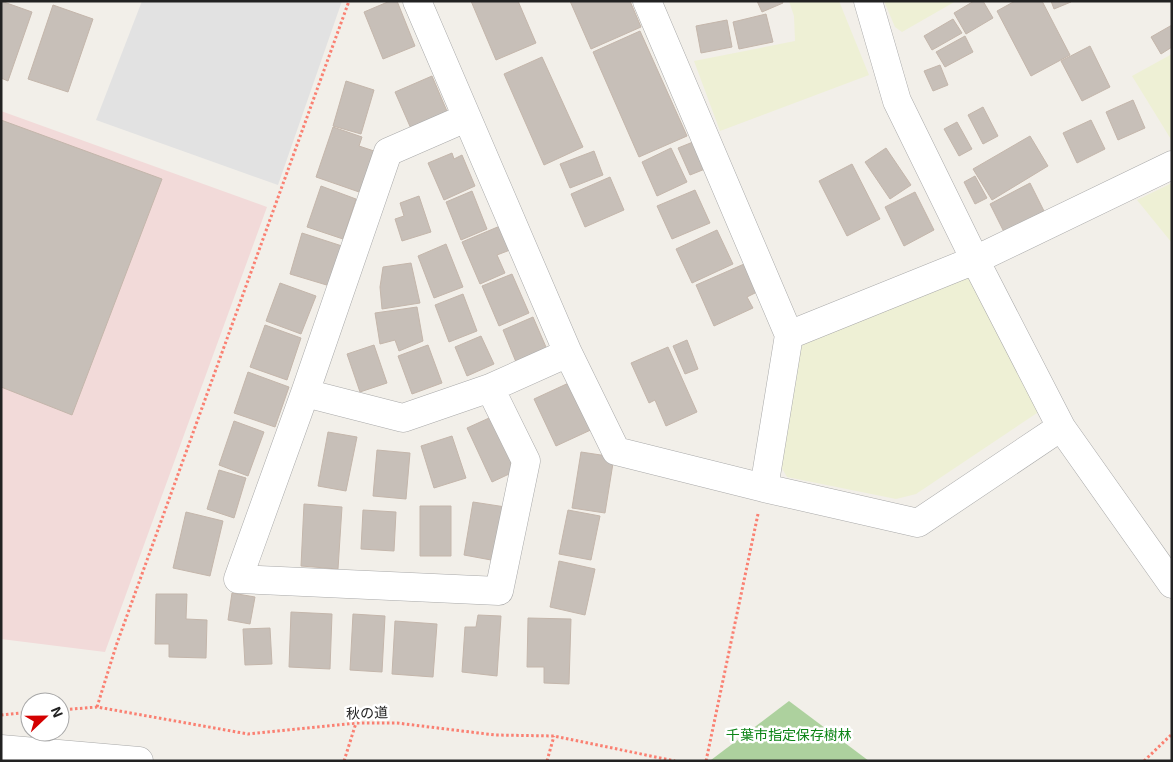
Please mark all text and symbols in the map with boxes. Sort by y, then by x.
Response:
north arrow [20,692,70,742]
street label: 秋の道 [346,703,388,722]
text: N [48,704,67,720]
park label: 千葉市指定保存樹林 [726,726,852,743]

